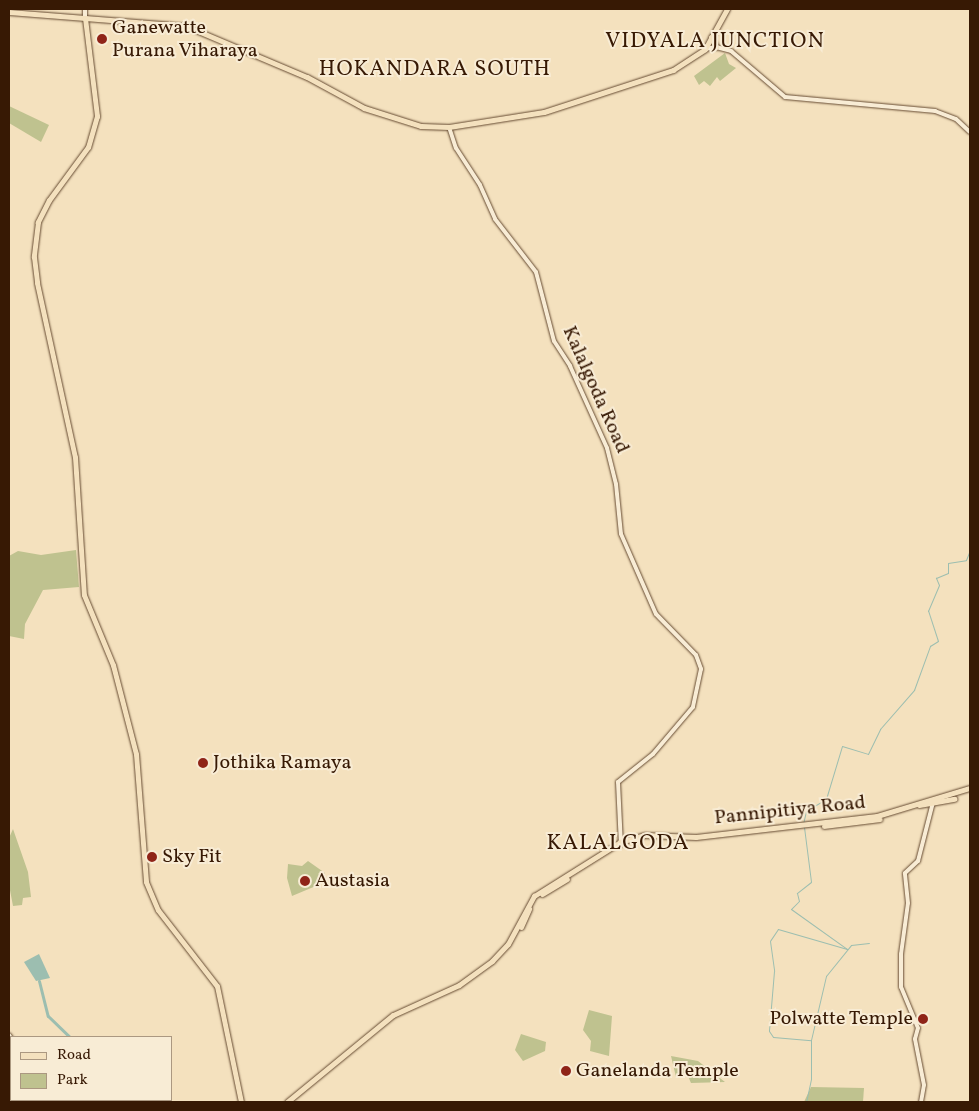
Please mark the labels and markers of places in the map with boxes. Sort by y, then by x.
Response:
place label: Ganewatte Purana Viharaya [112,16,258,63]
marker: Ganewatte Purana Viharaya [96,33,108,45]
place label: Jothika Ramaya [213,751,352,775]
marker: Jothika Ramaya [197,757,209,769]
place label: Sky Fit [162,845,222,869]
marker: Sky Fit [146,851,158,863]
place label: Austasia [315,869,390,893]
marker: Austasia [299,875,311,887]
place label: Polwatte Temple [769,1007,913,1031]
marker: Polwatte Temple [917,1013,929,1025]
place label: Ganelanda Temple [576,1059,739,1083]
marker: Ganelanda Temple [560,1065,572,1077]

